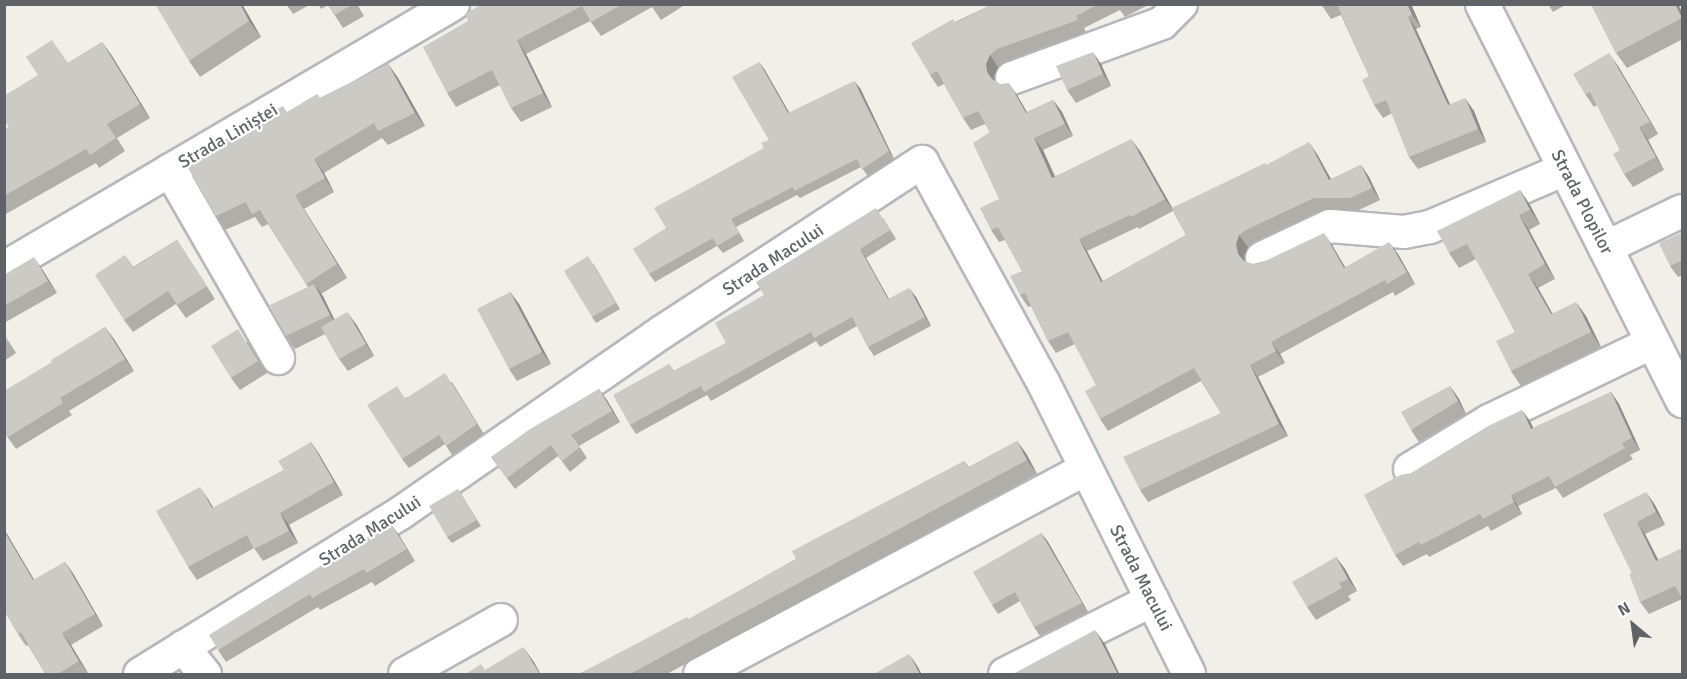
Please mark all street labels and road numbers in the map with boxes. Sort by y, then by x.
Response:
street label: Strada Liniștei [175,99,281,173]
street label: Strada Plopilor [1546,146,1618,258]
street label: Strada Macului [718,219,828,301]
street label: Strada Macului [315,491,425,571]
street label: Strada Macului [1105,521,1177,635]

